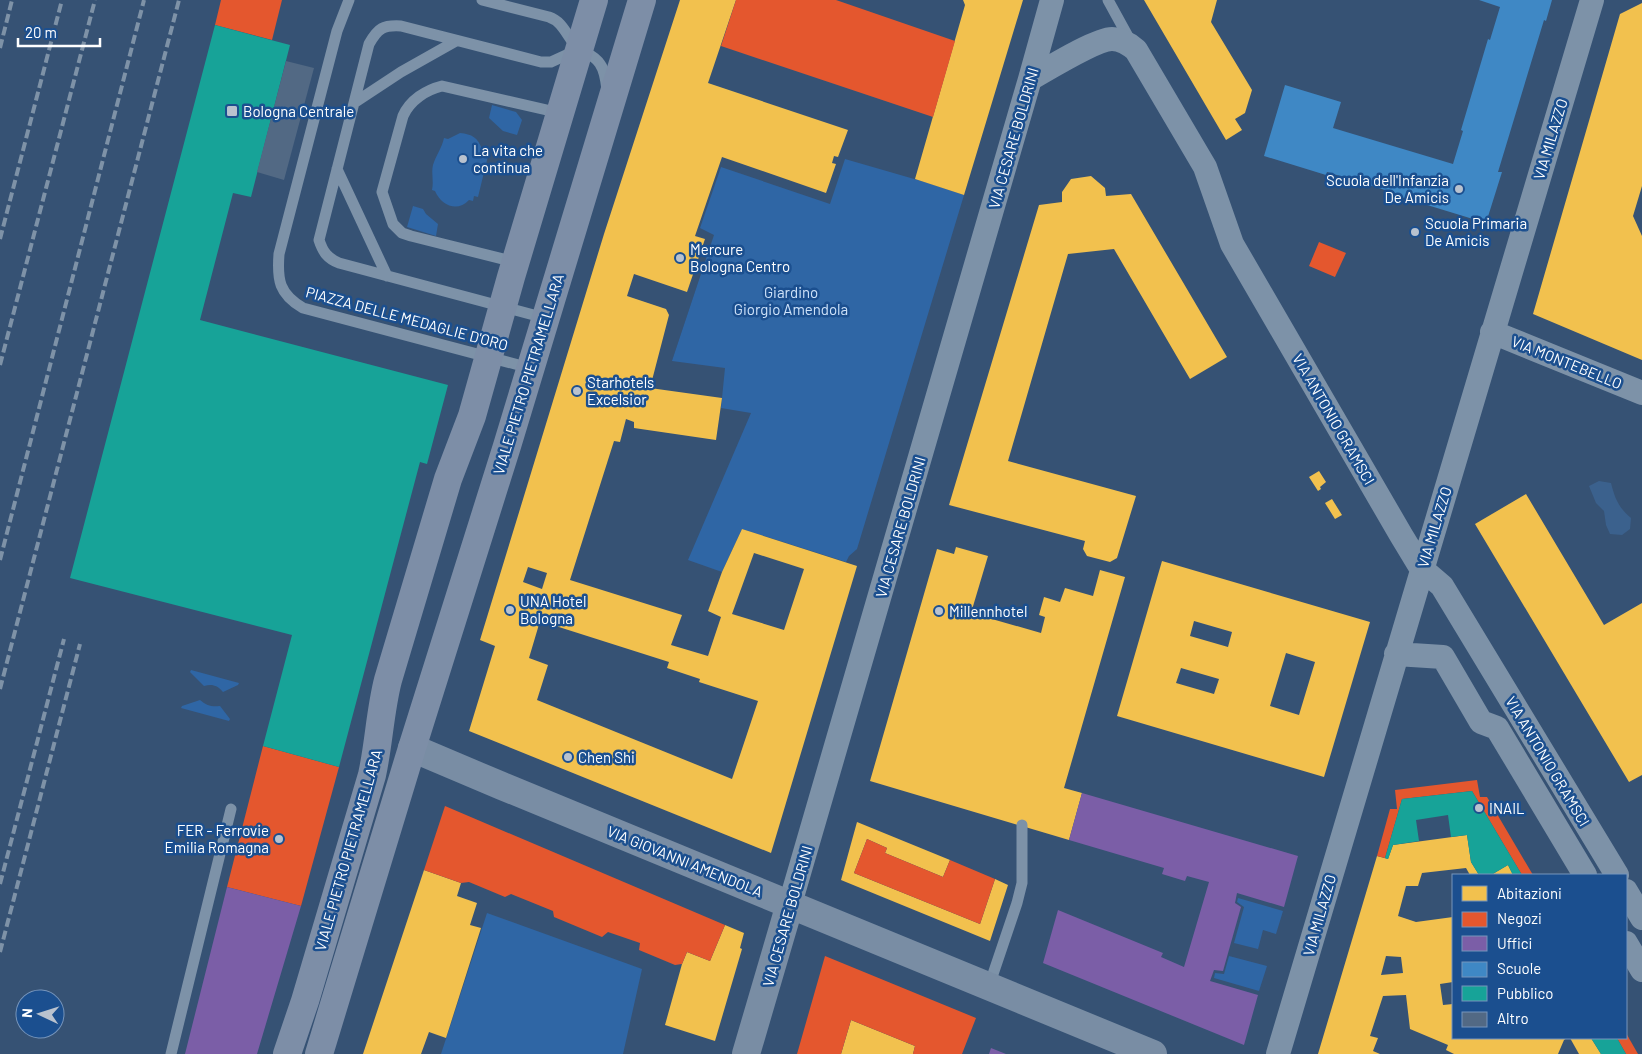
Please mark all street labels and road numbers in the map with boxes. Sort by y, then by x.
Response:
street label: VIA CESARE BOLDRINI [984,65,1042,211]
street label: VIA MILAZZO [1529,96,1571,182]
street label: VIALE PIETRO PIETRAMELLARA [489,271,567,477]
street label: PIAZZA DELLE MEDAGLIE D'ORO [304,282,510,354]
street label: VIA MONTEBELLO [1509,332,1625,392]
street label: VIA ANTONIO GRAMSCI [1289,350,1379,488]
street label: VIA CESARE BOLDRINI [871,454,929,600]
street label: VIA MILAZZO [1413,484,1455,570]
street label: VIA ANTONIO GRAMSCI [1502,693,1594,829]
street label: VIALE PIETRO PIETRAMELLARA [311,747,385,953]
street label: VIA GIOVANNI AMENDOLA [605,822,765,900]
street label: VIA CESARE BOLDRINI [758,843,816,989]
street label: VIA MILAZZO [1299,872,1339,958]

